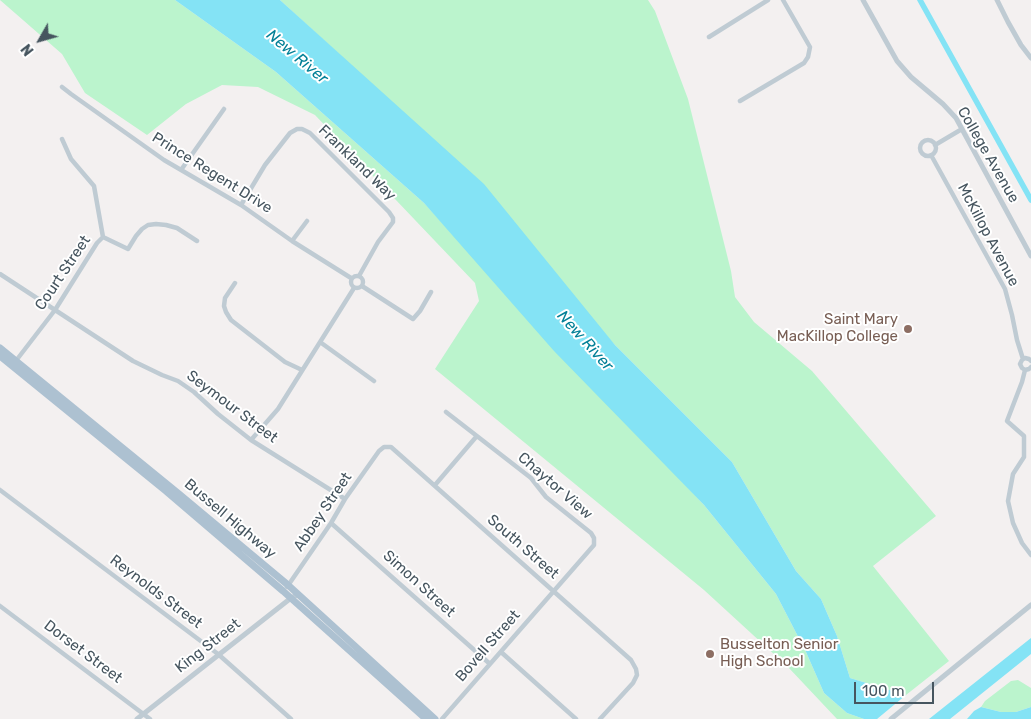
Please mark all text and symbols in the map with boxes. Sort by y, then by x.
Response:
north arrow [15,15,65,65]
water label: New River [262,26,332,88]
text: N [18,40,38,59]
street label: College Avenue [953,104,1023,206]
street label: Frankland Way [314,121,400,205]
street label: Prince Regent Drive [148,129,276,217]
street label: McKillop Avenue [953,180,1023,290]
street label: Court Street [31,232,95,314]
water label: New River [553,307,617,375]
place label: Saint Mary MacKillop College [777,311,898,346]
marker: Saint Mary MacKillop College [902,323,914,335]
street label: Seymour Street [183,367,281,447]
street label: Chaytor View [514,449,596,523]
street label: Abbey Street [290,469,356,555]
street label: Bussell Highway [180,475,280,563]
street label: South Street [484,511,562,583]
street label: Simon Street [379,547,459,621]
street label: Reynolds Street [106,551,206,633]
street label: Bovell Street [452,606,524,686]
street label: King Street [172,615,244,677]
street label: Dorset Street [40,617,126,687]
place label: Busselton Senior High School [720,636,838,671]
marker: Busselton Senior High School [704,648,716,660]
scale bar [856,672,936,704]
text: 100 m [862,682,904,700]

